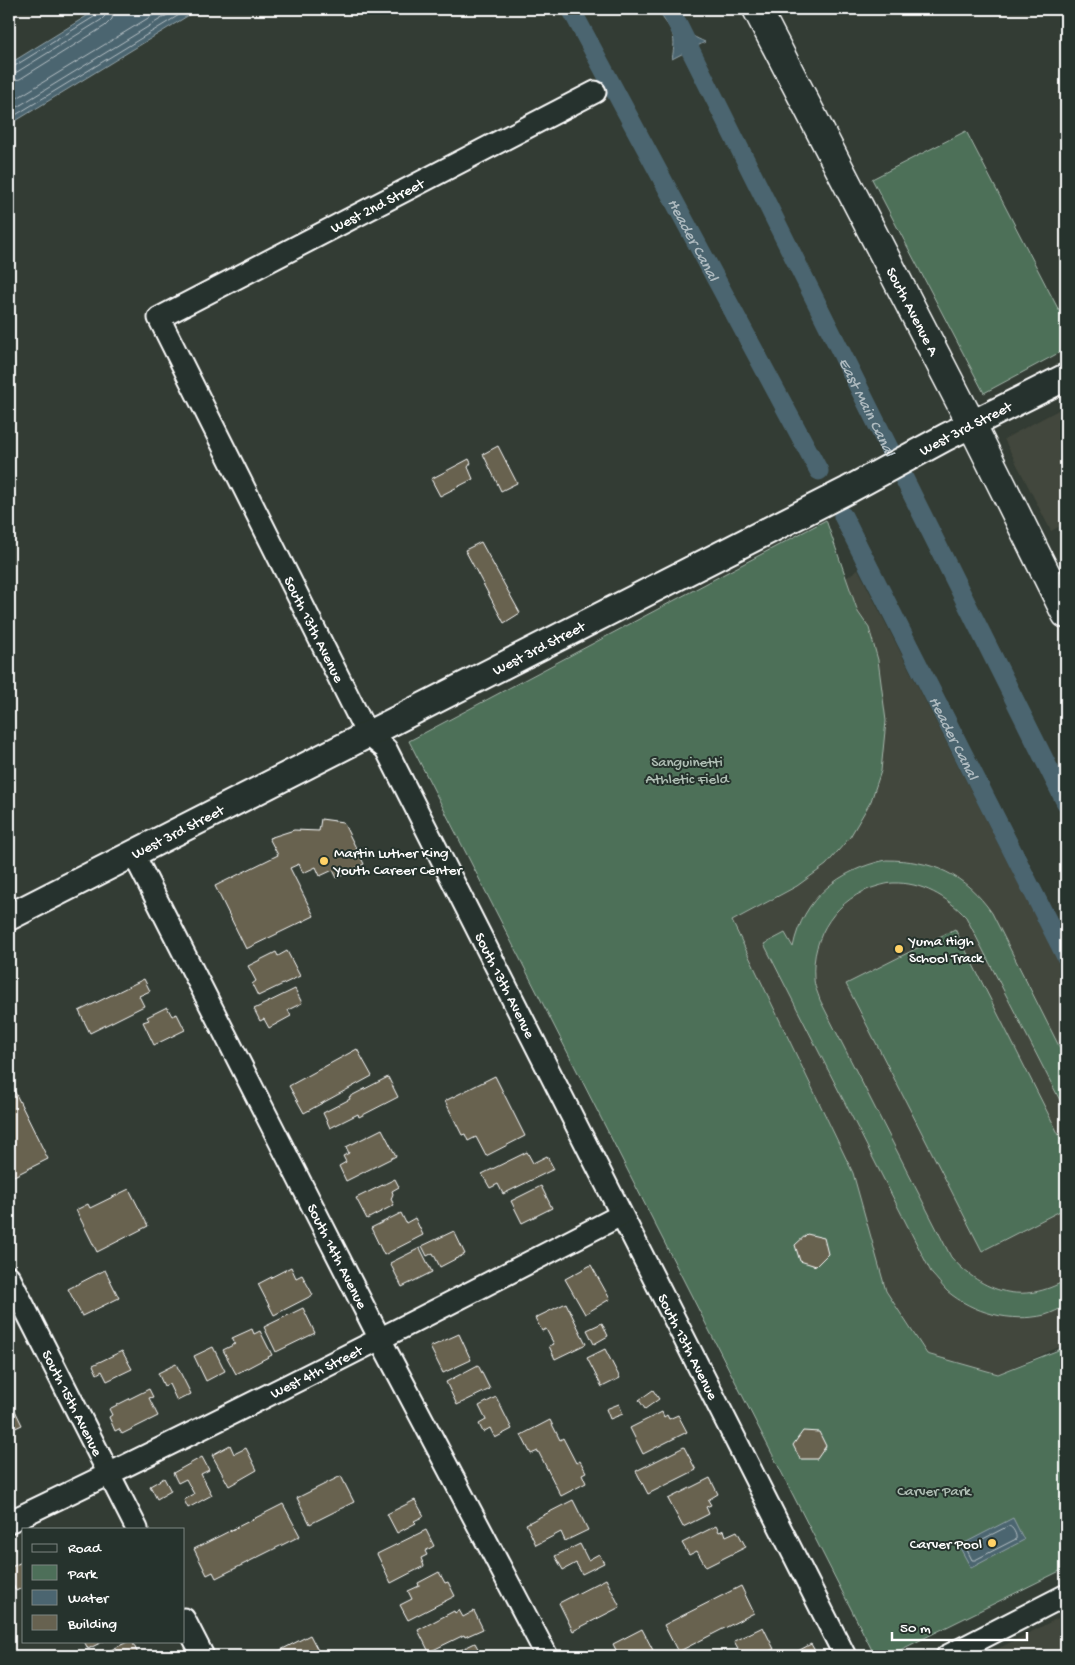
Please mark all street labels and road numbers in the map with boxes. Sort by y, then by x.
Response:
street label: West 2nd Street [328,175,429,238]
street label: South Avenue A [881,265,942,360]
street label: West 3rd Street [917,398,1017,461]
street label: South 13th Avenue [279,574,347,686]
street label: West 3rd Street [490,618,590,680]
street label: West 3rd Street [129,801,229,864]
street label: South 13th Avenue [469,930,538,1042]
street label: South 14th Avenue [302,1201,370,1313]
street label: South 13th Avenue [652,1291,721,1404]
street label: West 4th Street [268,1341,367,1404]
street label: South 15th Avenue [37,1348,106,1460]

